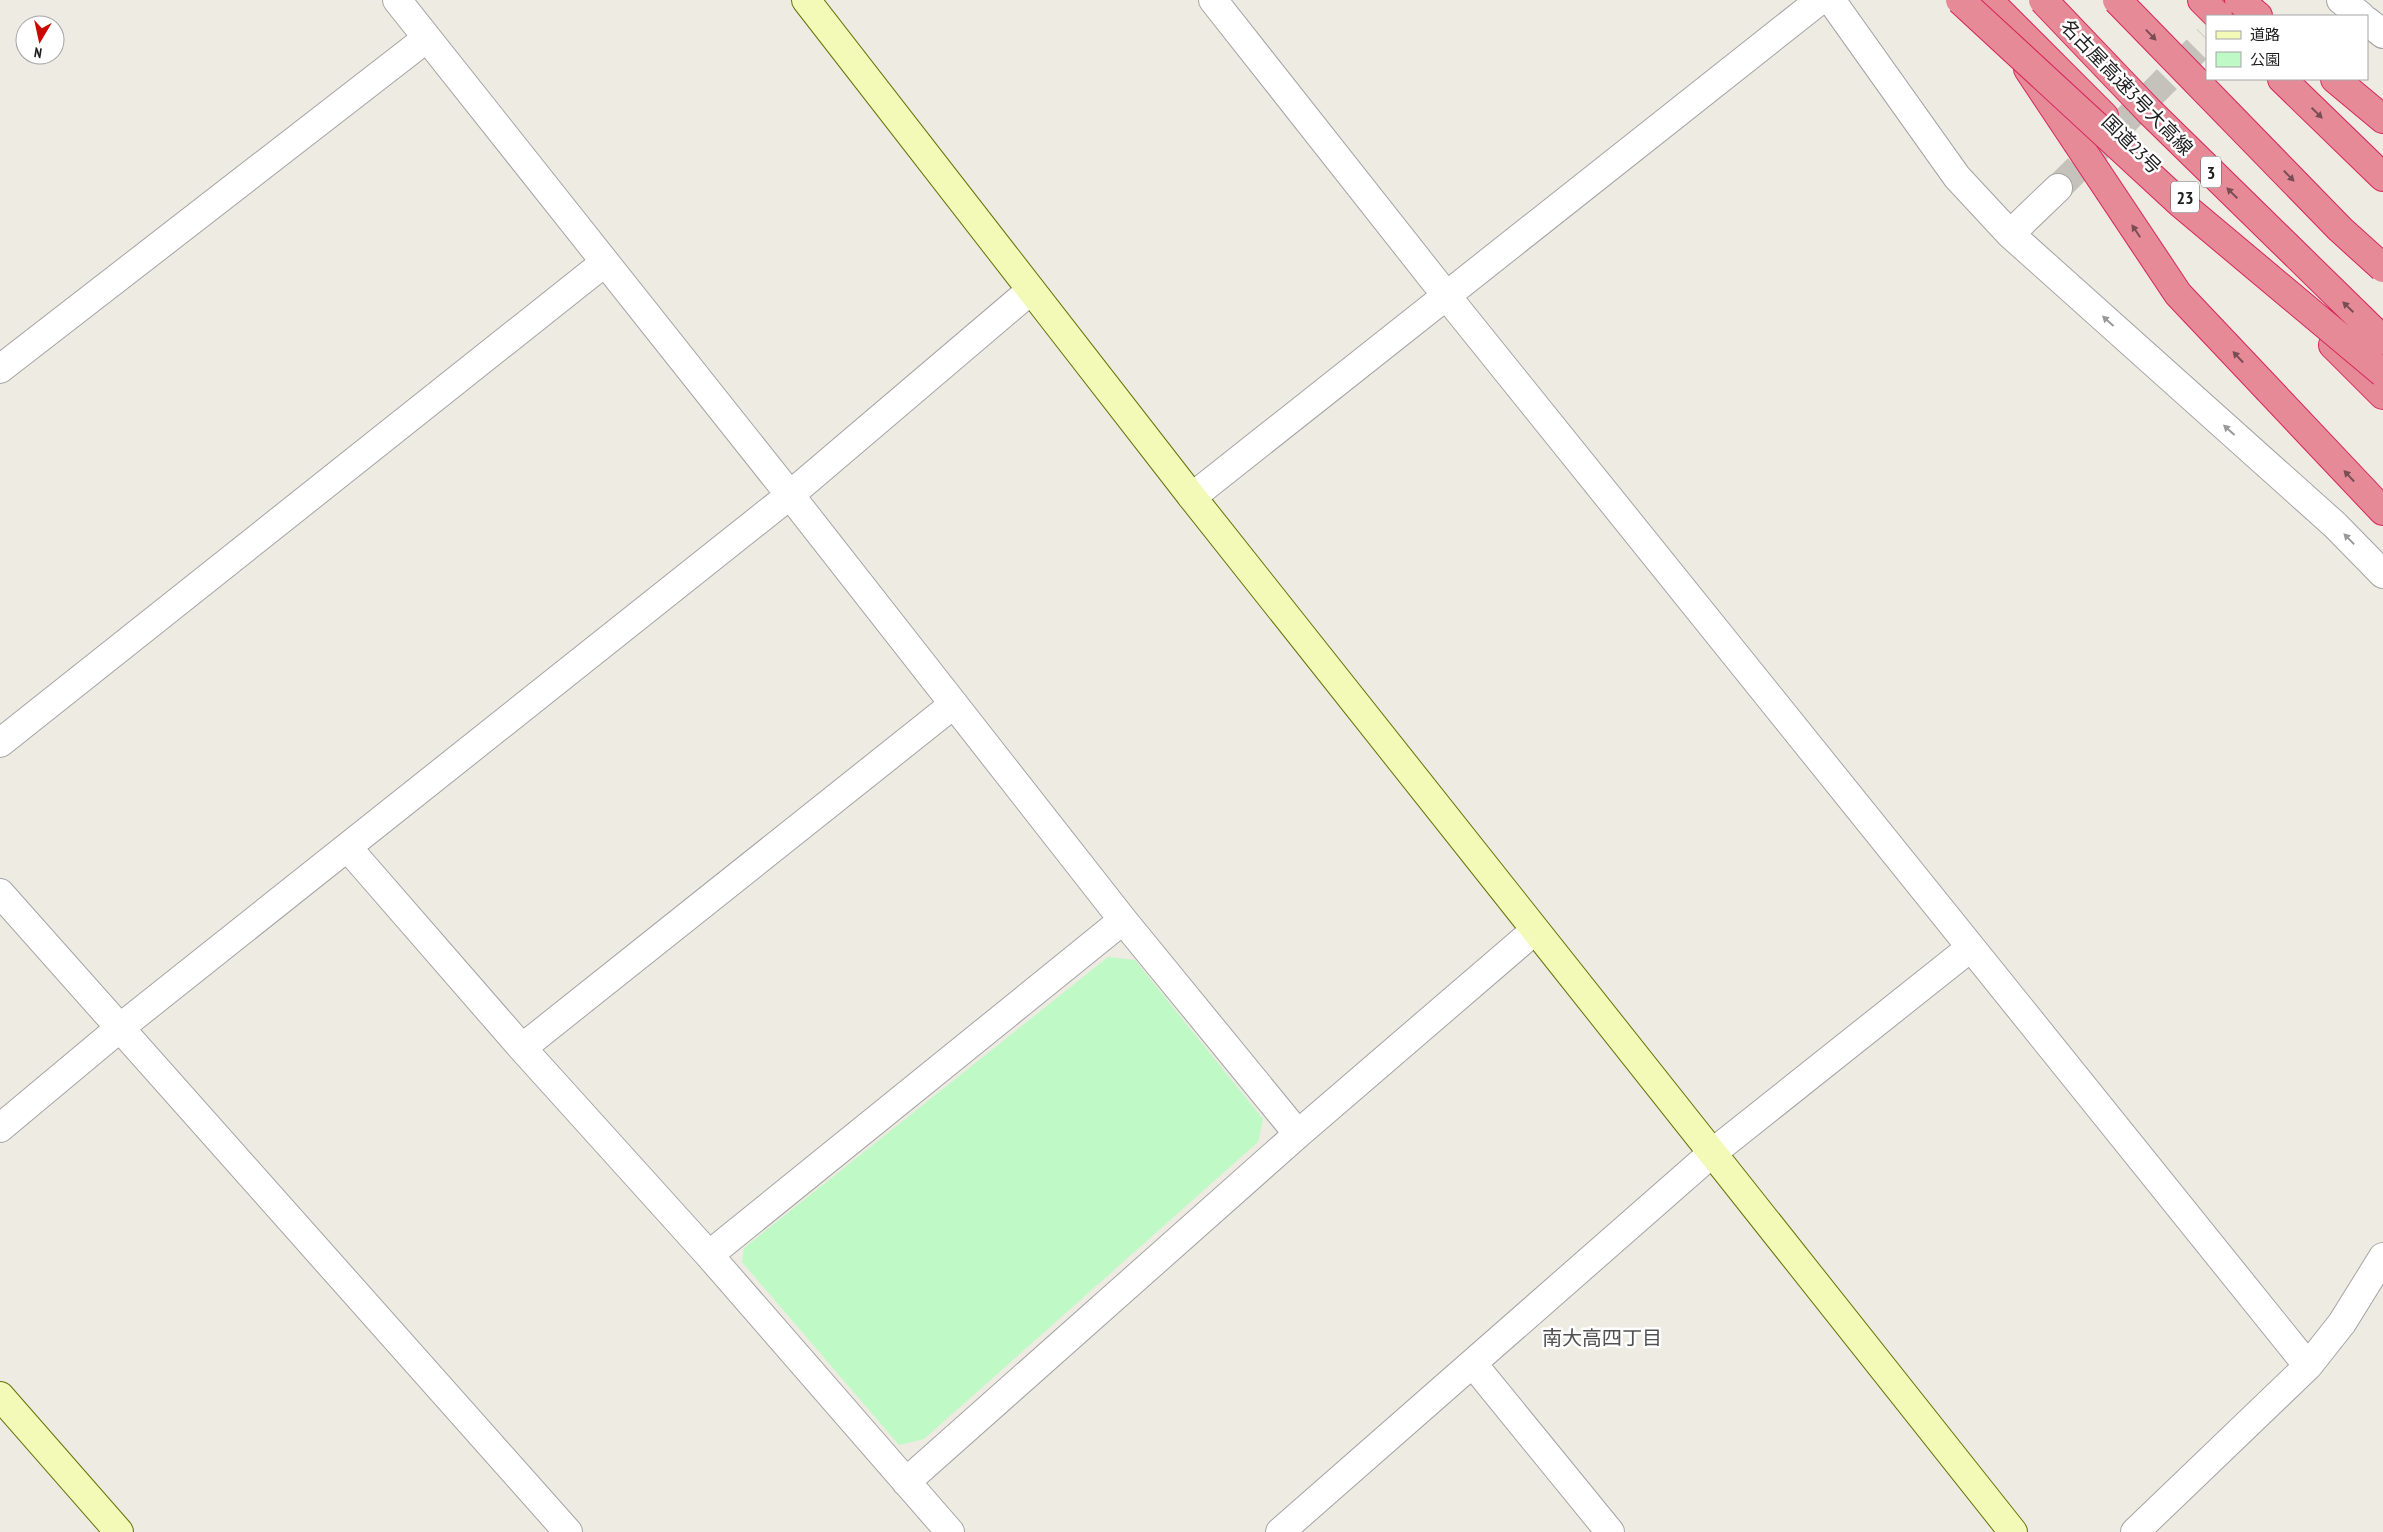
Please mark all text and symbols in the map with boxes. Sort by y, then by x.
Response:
street label: 名古屋高速3号大高線 [2056,14,2198,160]
north arrow [15,15,65,65]
legend [2206,15,2368,80]
text: 道路 [2250,25,2280,44]
one-way arrow [2145,29,2157,41]
text: N [33,43,43,62]
text: 公園 [2250,50,2280,69]
one-way arrow [2311,107,2323,119]
street label: 国道23号 [2097,109,2167,179]
road number: 3 [2201,156,2221,188]
one-way arrow [2283,170,2295,182]
road number: 23 [2171,182,2199,212]
one-way arrow [2226,187,2238,199]
one-way arrow [2131,224,2141,238]
one-way arrow [2342,301,2354,313]
one-way arrow [2101,316,2114,327]
one-way arrow [2232,352,2244,364]
one-way arrow [2223,424,2235,436]
one-way arrow [2343,470,2355,482]
one-way arrow [2343,534,2355,546]
district label: 南大高四丁目 [1542,1325,1662,1351]

